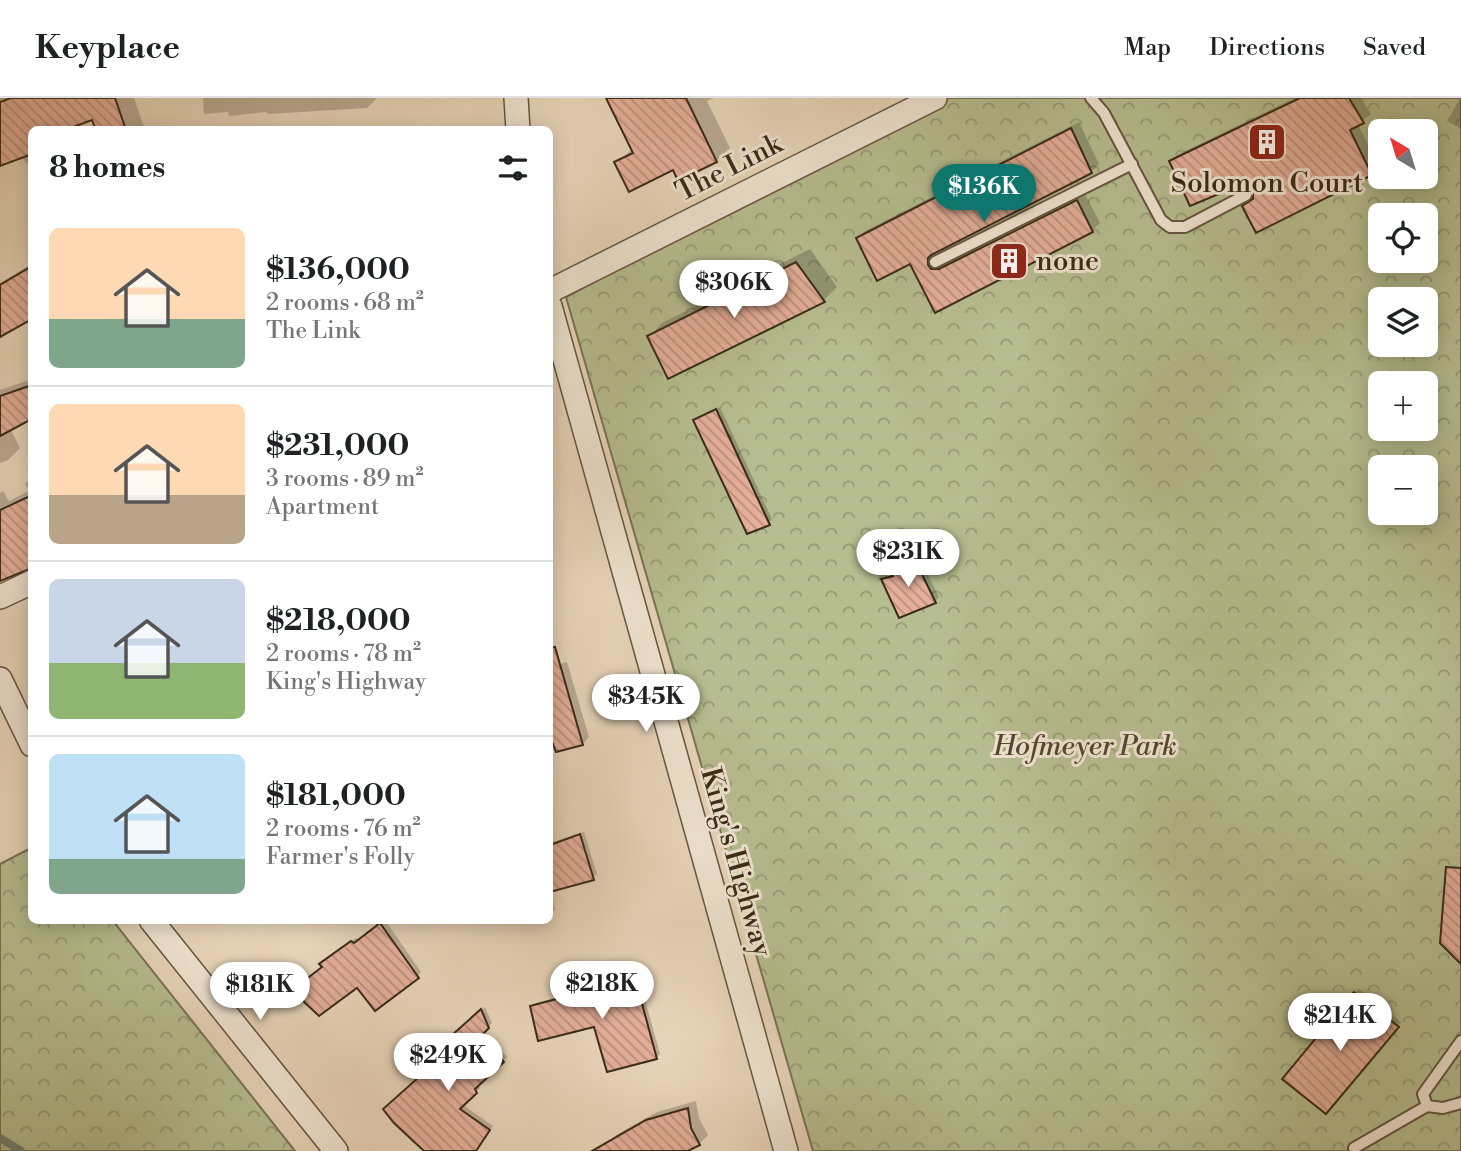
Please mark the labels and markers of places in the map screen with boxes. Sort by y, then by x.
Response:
building icon: Solomon Court [1246,121,1288,163]
pin: $136K [935,164,1033,224]
place label: Solomon Court [1171,166,1363,201]
building icon: none [988,240,1030,282]
place label: none [1036,244,1099,279]
pin: $306K [685,260,783,320]
pin: $231K [859,530,957,589]
pin: $345K [597,674,695,734]
pin: $181K [211,962,309,1022]
pin: $218K [553,962,651,1021]
pin: $214K [1291,993,1389,1053]
pin: $249K [399,1034,497,1093]

